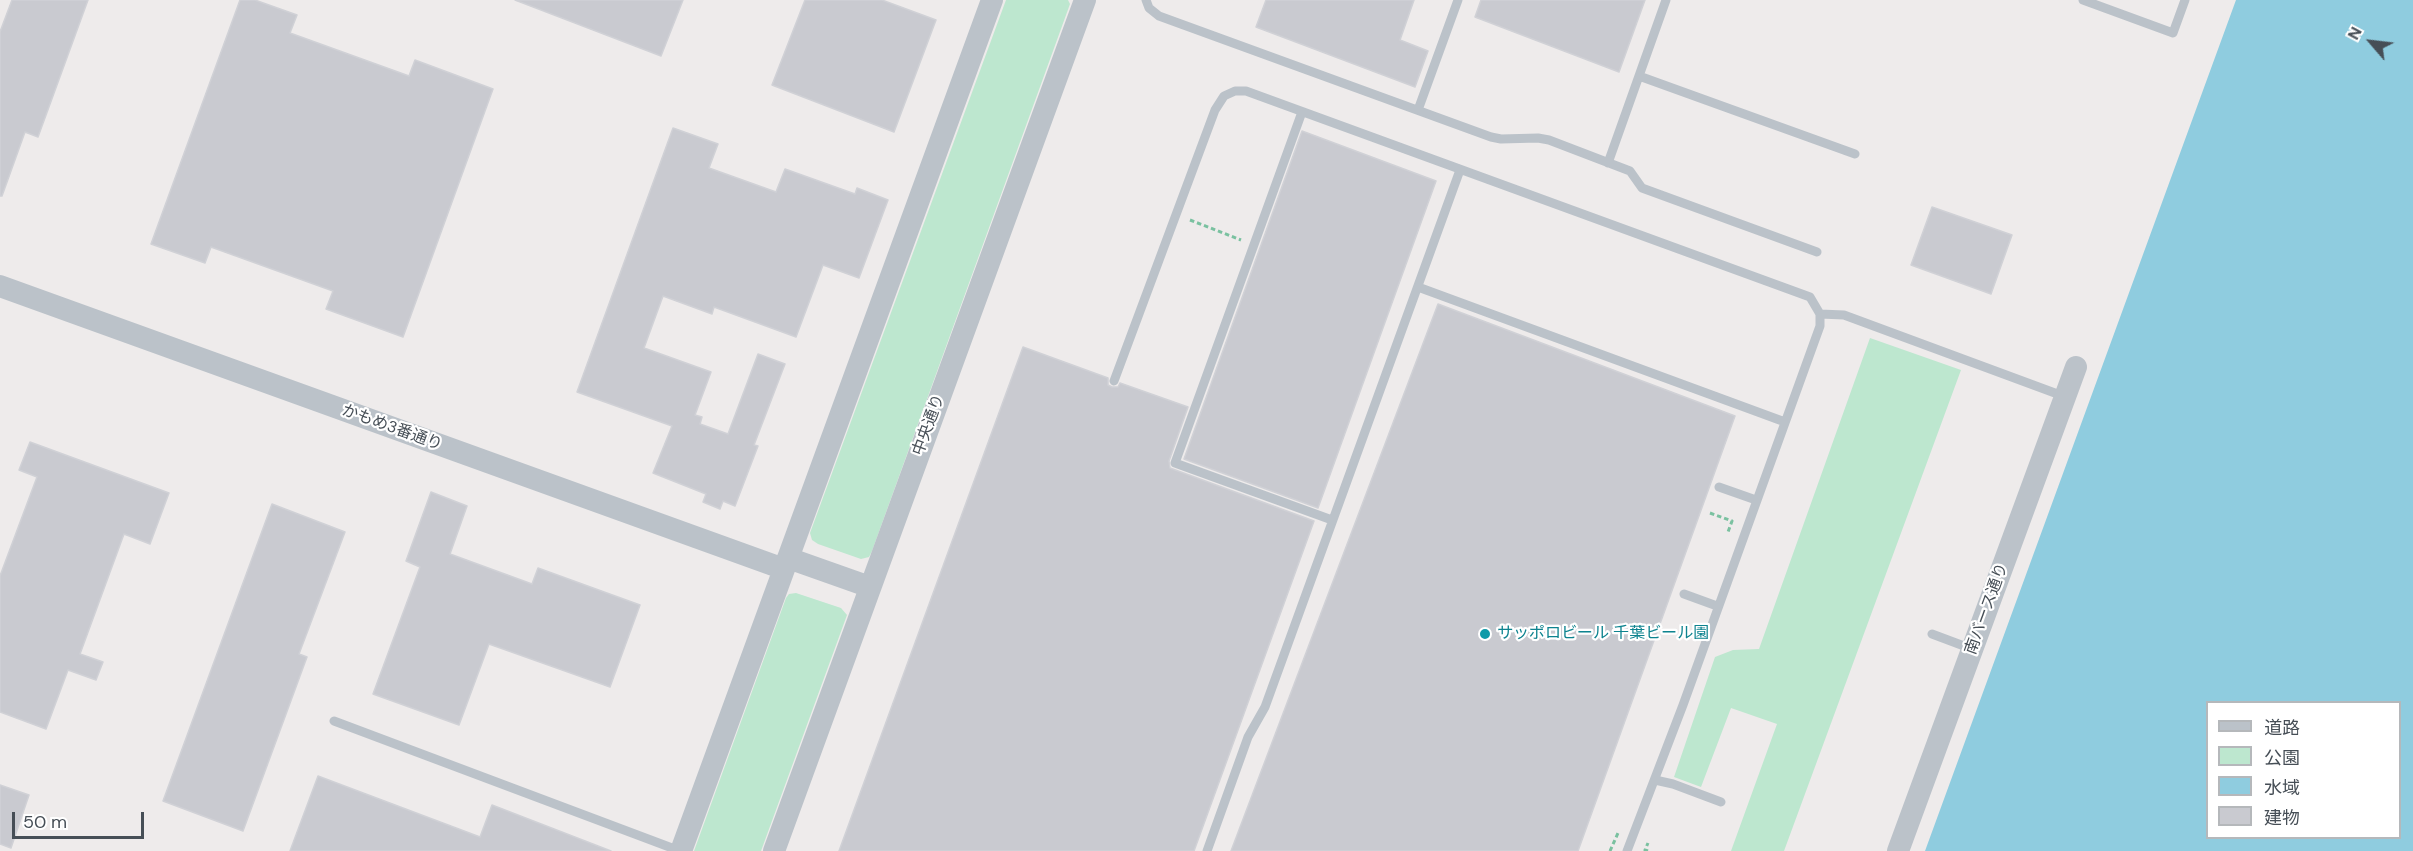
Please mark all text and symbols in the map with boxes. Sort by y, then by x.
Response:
north arrow [2341,12,2401,72]
text: N [2343,23,2367,43]
street label: 中央通り [909,392,949,458]
street label: かもめ3番通り [339,401,445,455]
street label: 南バース通り [1962,561,2012,657]
place label: サッポロビール 千葉ビール園 [1497,624,1709,644]
marker: サッポロビール 千葉ビール園 [1478,627,1492,641]
legend [2206,701,2401,839]
text: 道路 [2264,716,2300,740]
text: 公園 [2264,746,2300,770]
text: 水域 [2264,776,2300,800]
scale bar [15,800,147,838]
text: 建物 [2264,806,2300,830]
text: 50 m [23,810,67,834]

